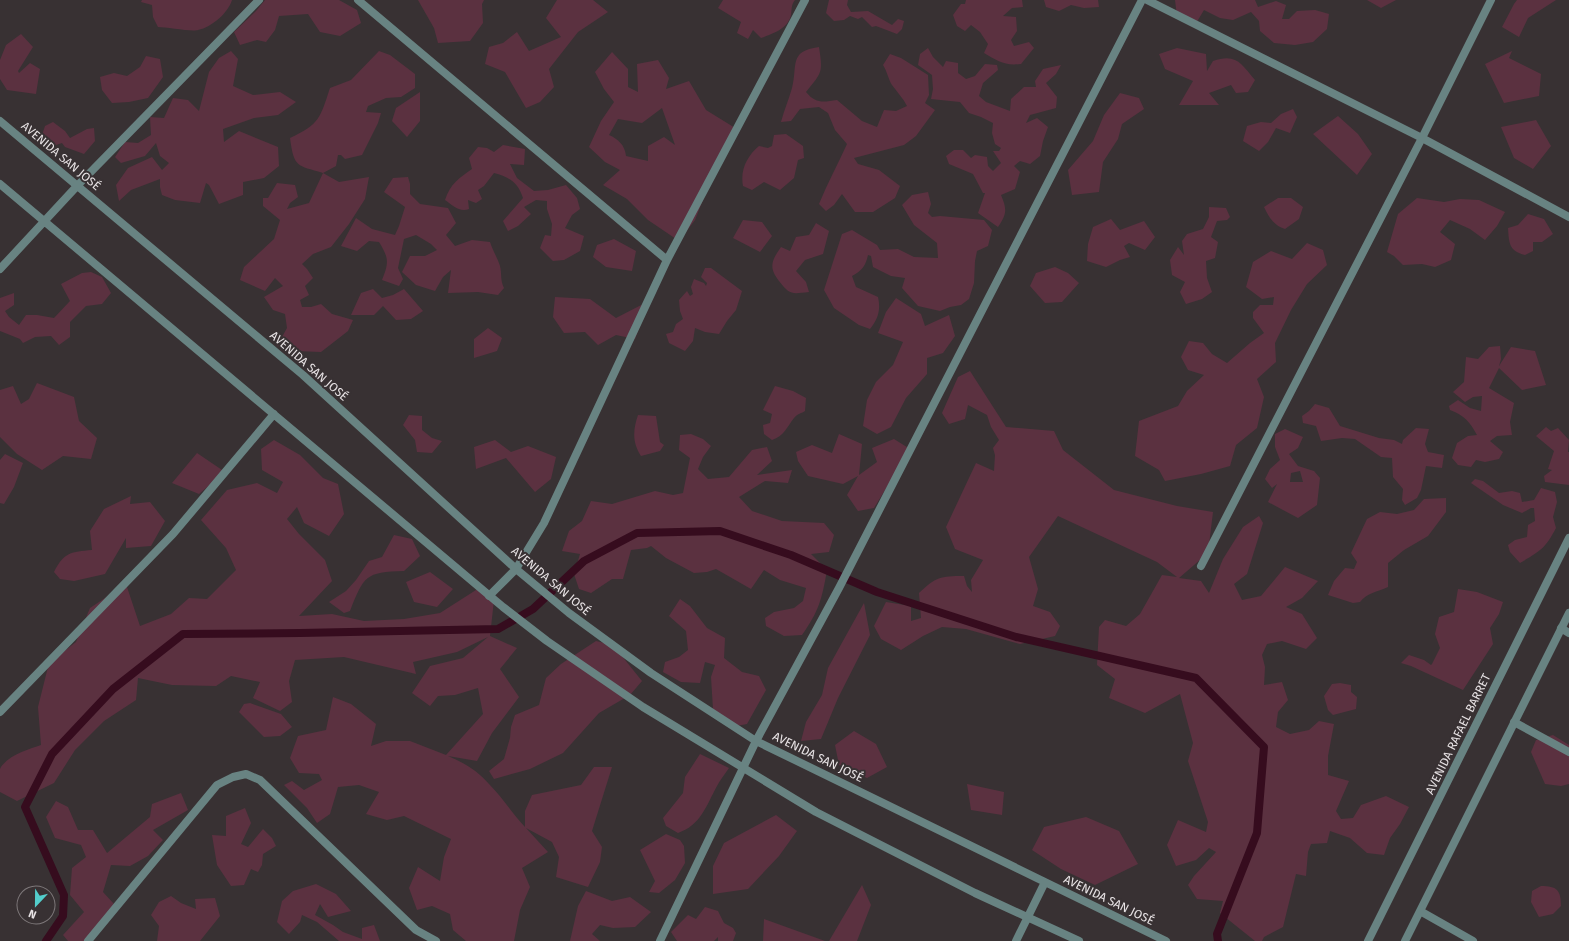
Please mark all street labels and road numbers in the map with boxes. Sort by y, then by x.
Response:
street label: AVENIDA SAN JOSÉ [19,118,104,193]
street label: AVENIDA SAN JOSÉ [267,328,352,404]
street label: AVENIDA SAN JOSÉ [509,543,594,618]
street label: AVENIDA RAFAEL BARRET [1423,671,1494,797]
street label: AVENIDA SAN JOSÉ [771,728,866,785]
street label: AVENIDA SAN JOSÉ [1062,871,1157,928]

